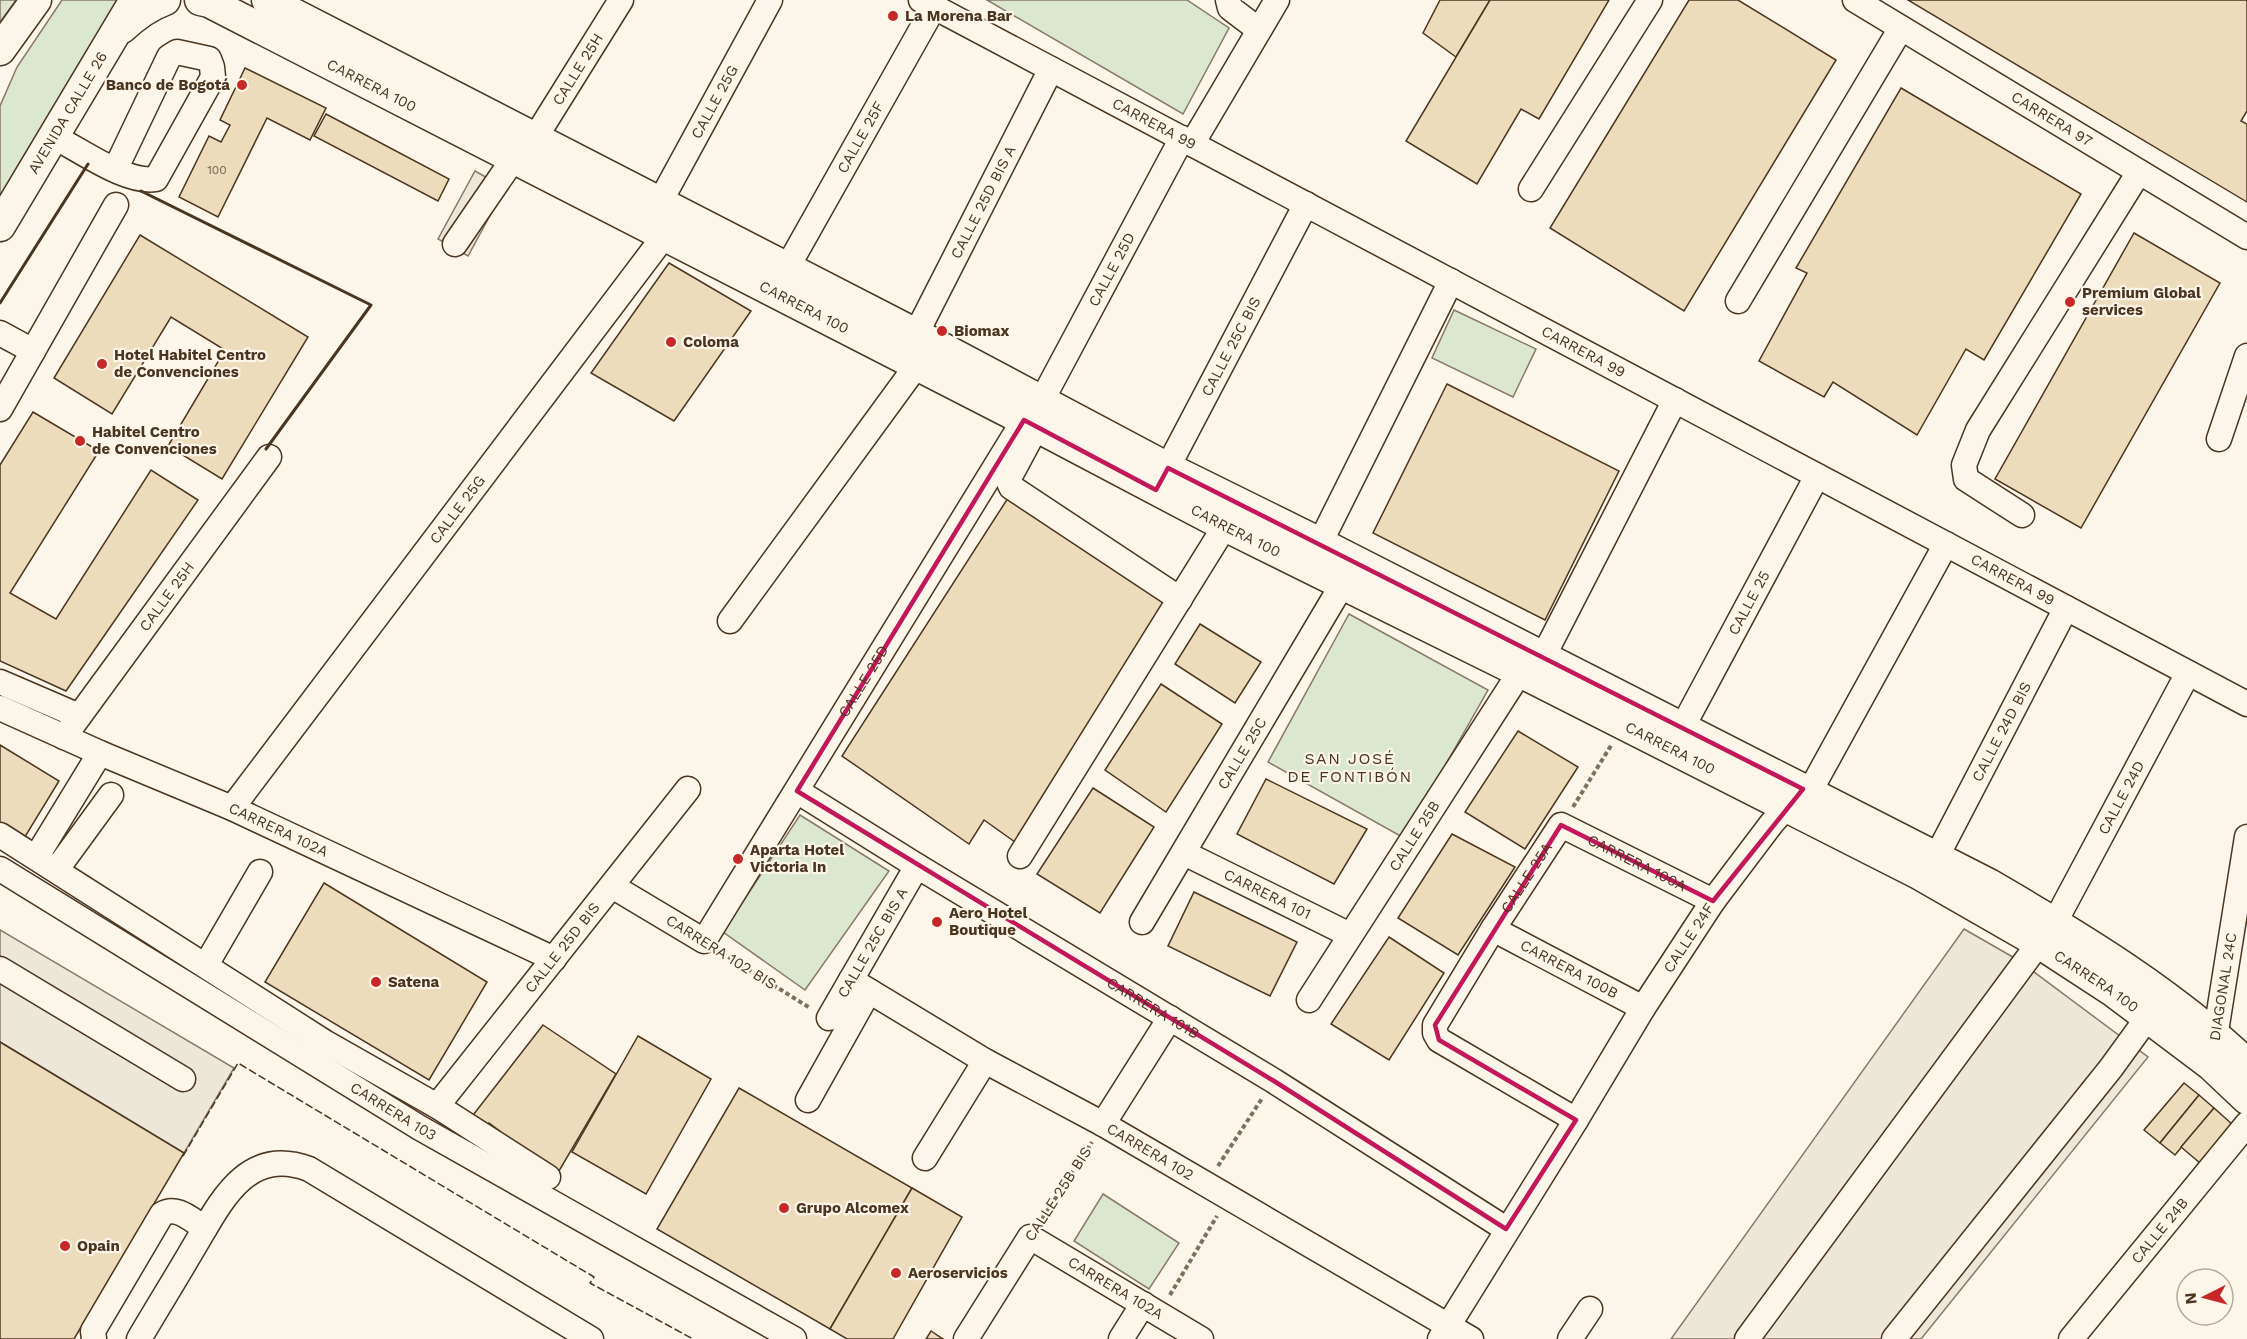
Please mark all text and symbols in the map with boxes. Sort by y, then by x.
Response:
place label: La Morena Bar [905,7,1013,25]
marker: La Morena Bar [886,9,900,23]
street label: CALLE 25H [549,30,607,109]
street label: AVENIDA CALLE 26 [24,48,111,177]
street label: CARRERA 100 [324,55,420,116]
street label: CALLE 25G [687,62,742,142]
place label: Banco de Bogotá [106,76,230,94]
marker: Banco de Bogotá [235,78,249,92]
street label: CARRERA 97 [2008,88,2096,150]
street label: CARRERA 99 [1109,94,1199,153]
street label: CALLE 25F [833,98,888,176]
street label: CALLE 25D BIS A [947,142,1020,262]
house number: 100 [207,163,227,177]
street label: CALLE 25D [1085,229,1139,310]
street label: CARRERA 100 [756,277,852,338]
place label: Premium Global services [2082,284,2201,319]
street label: CALLE 25C BIS [1198,294,1265,399]
marker: Premium Global services [2063,295,2077,309]
place label: Biomax [954,322,1009,340]
street label: CARRERA 99 [1538,322,1629,381]
marker: Biomax [935,324,949,338]
place label: Coloma [683,333,739,351]
marker: Coloma [664,335,678,349]
place label: Hotel Habitel Centro de Convenciones [114,346,266,381]
marker: Hotel Habitel Centro de Convenciones [95,357,109,371]
place label: Habitel Centro de Convenciones [92,423,217,458]
marker: Habitel Centro de Convenciones [73,434,87,448]
street label: CALLE 25G [426,472,489,547]
street label: CARRERA 100 [1188,500,1283,561]
street label: CARRERA 99 [1968,550,2058,609]
street label: CALLE 25H [135,558,198,635]
street label: CALLE 25 [1725,568,1774,638]
street label: CALLE 25D [835,642,892,721]
street label: CALLE 24D BIS [1968,679,2035,785]
street label: CALLE 25C [1214,714,1270,793]
street label: CARRERA 100 [1622,718,1718,778]
district label: SAN JOSÉ DE FONTIBÓN [1287,749,1413,786]
street label: CALLE 24D [2094,758,2148,838]
street label: CALLE 25B [1385,797,1444,875]
street label: CARRERA 102A [226,799,331,861]
street label: CARRERA 100A [1584,831,1689,895]
street label: CALLE 25A [1497,839,1556,916]
place label: Aparta Hotel Victoria In [750,841,844,876]
marker: Aparta Hotel Victoria In [731,852,745,866]
street label: CARRERA 101 [1221,865,1314,923]
street label: CALLE 25C BIS A [834,884,912,1001]
street label: CALLE 25D BIS [521,899,604,996]
street label: CALLE 24F [1660,900,1718,976]
place label: Aero Hotel Boutique [949,904,1028,939]
street label: CARRERA 102 BIS [663,911,779,993]
marker: Aero Hotel Boutique [930,915,944,929]
street label: DIAGONAL 24C [2206,931,2241,1042]
street label: CARRERA 100B [1517,936,1621,1002]
street label: CARRERA 100 [2050,946,2142,1016]
place label: Satena [388,973,440,991]
street label: CARRERA 101B [1103,973,1203,1043]
marker: Satena [369,975,383,989]
street label: CARRERA 103 [347,1078,440,1144]
street label: CARRERA 102 [1103,1119,1197,1184]
street label: CALLE 25B BIS [1021,1143,1095,1245]
street label: CALLE 24B [2127,1194,2192,1267]
place label: Grupo Alcomex [796,1199,909,1217]
marker: Grupo Alcomex [777,1201,791,1215]
place label: Opain [77,1237,120,1255]
marker: Opain [58,1239,72,1253]
street label: CARRERA 102A [1065,1253,1166,1323]
place label: Aeroservicios [908,1264,1008,1282]
marker: Aeroservicios [889,1266,903,1280]
north arrow [2175,1267,2235,1327]
text: N [2181,1292,2201,1305]

